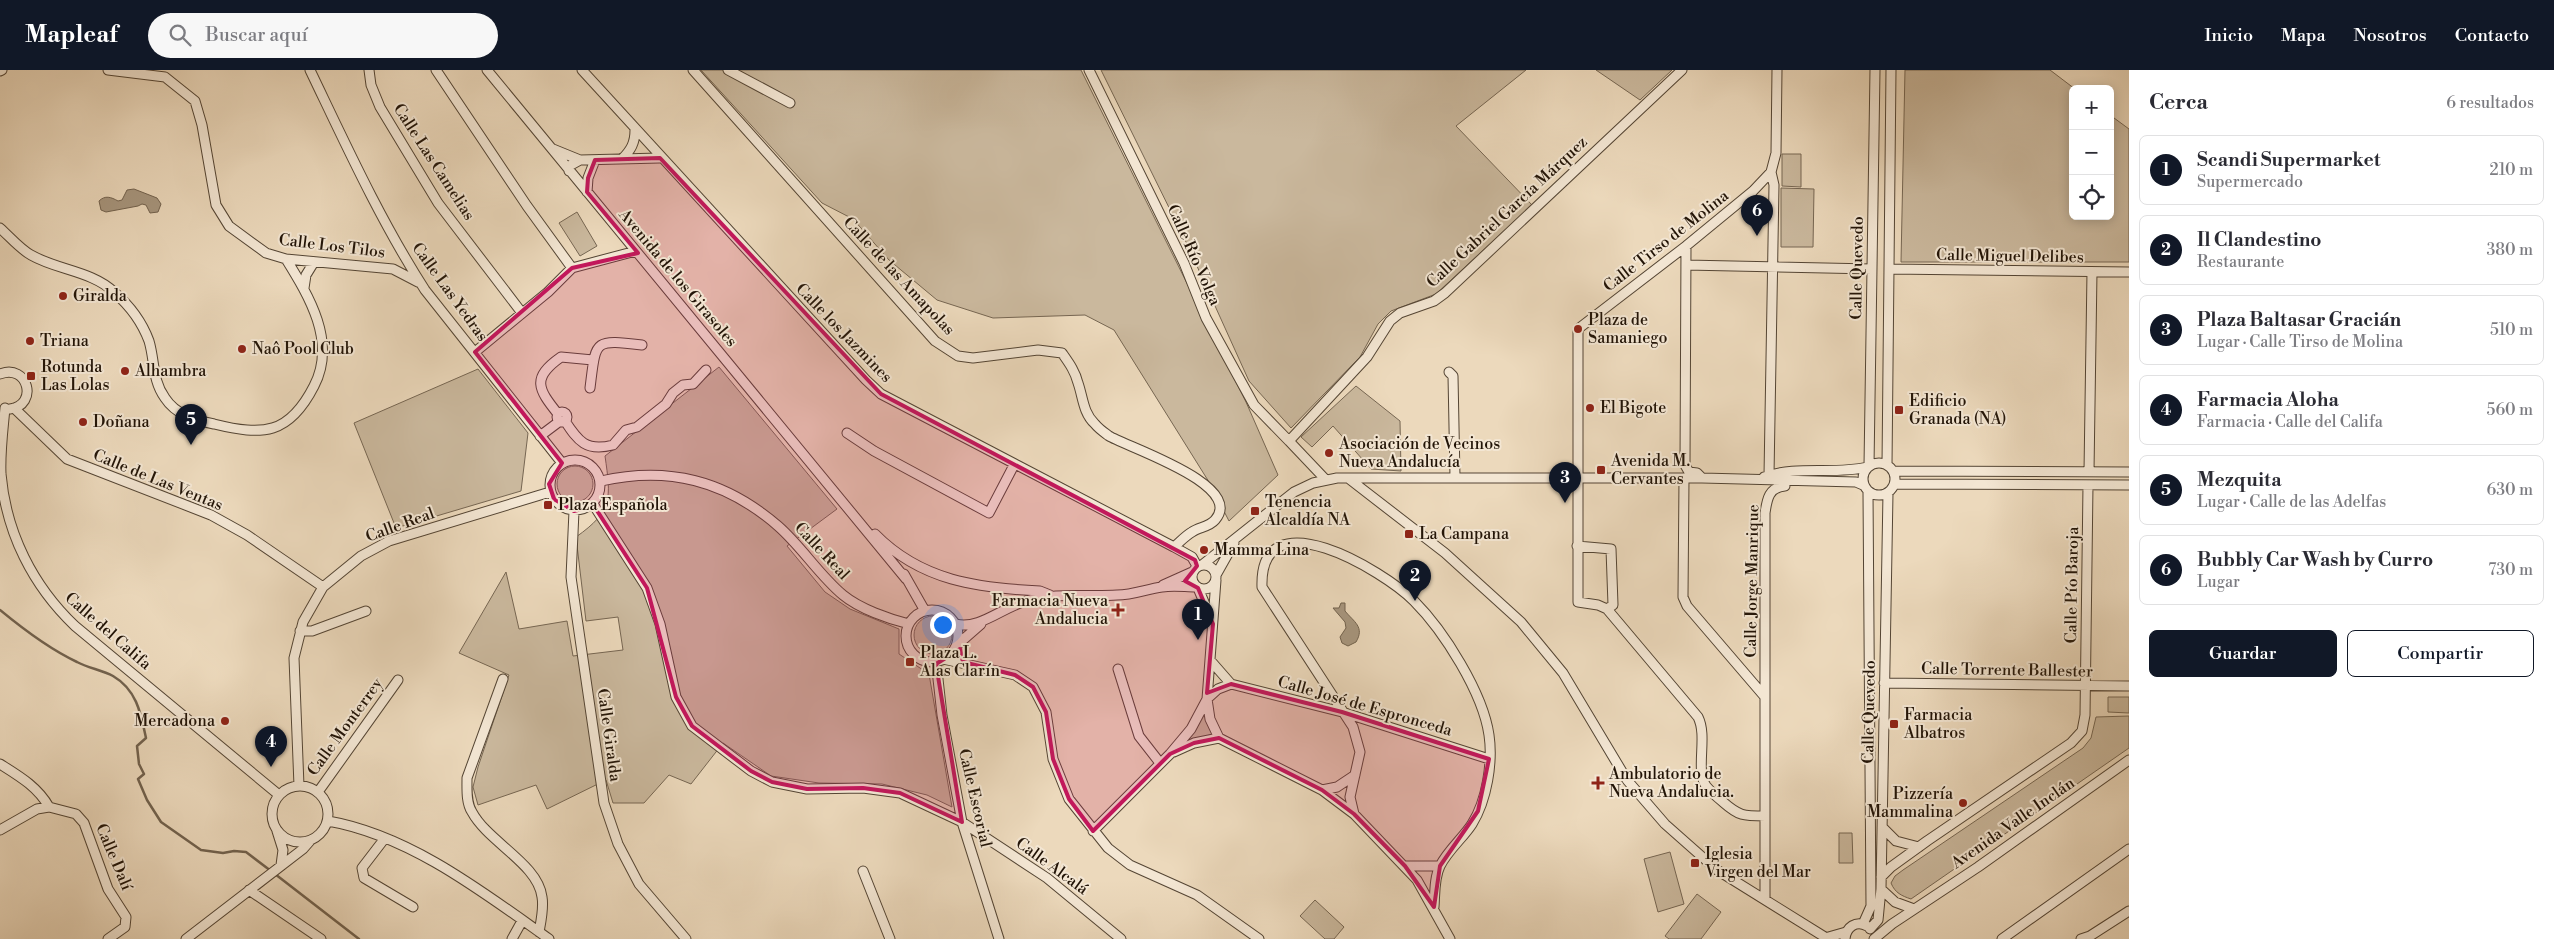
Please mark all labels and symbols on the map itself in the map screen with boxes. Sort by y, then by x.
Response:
street label: Calle Las Camelias [389,100,479,224]
street label: Calle Gabriel García Márquez [1422,132,1592,292]
street label: Calle Tirso de Molina [1599,185,1733,296]
pin: 6 [1741,195,1773,236]
street label: Calle Río Volga [1163,201,1226,310]
street label: Avenida de los Girasoles [614,204,741,351]
street label: Calle de las Amapolas [839,213,959,339]
street label: Calle Quevedo [1846,216,1868,320]
street label: Calle Los Tilos [278,230,386,262]
street label: Calle Las Yedras [407,239,493,345]
street label: Calle Miguel Delibes [1936,245,2084,267]
street label: Calle los Jazmines [791,279,897,387]
place label: Giralda [73,286,128,306]
marker: Giralda [57,290,69,302]
place label: Plaza de Samaniego [1588,310,1668,348]
marker: Plaza de Samaniego [1572,323,1584,335]
place label: Triana [40,331,90,351]
marker: Triana [24,335,36,347]
place label: Naô Pool Club [252,339,354,359]
marker: Naô Pool Club [236,343,248,355]
place label: Rotunda Las Lolas [41,357,109,395]
place label: Alhambra [134,361,207,381]
marker: Alhambra [119,365,131,377]
marker: Rotunda Las Lolas [25,370,37,382]
place label: Edificio Granada (NA) [1909,391,2007,429]
place label: El Bigote [1600,398,1666,418]
marker: El Bigote [1584,402,1596,414]
pin: 5 [175,404,207,445]
marker: Edificio Granada (NA) [1893,404,1905,416]
place label: Doñana [93,412,151,432]
marker: Doñana [77,416,89,428]
place label: Asociación de Vecinos Nueva Andalucía [1338,434,1500,472]
street label: Calle de Las Ventas [90,445,226,515]
marker: Asociación de Vecinos Nueva Andalucía [1323,447,1335,459]
place label: Avenida M. Cervantes [1610,451,1690,489]
pin: 3 [1549,462,1581,503]
marker: Avenida M. Cervantes [1595,464,1607,476]
place label: Tenencia Alcaldía NA [1264,492,1351,530]
place label: Plaza Española [558,495,669,515]
marker: Plaza Española [542,499,554,511]
street label: Calle Real [363,503,437,547]
street label: Calle Jorge Manrique [1741,504,1763,658]
marker: Tenencia Alcaldía NA [1249,505,1261,517]
street label: Calle Real [790,518,854,584]
place label: La Campana [1419,524,1510,544]
street label: Calle Pío Baroja [2061,525,2083,644]
marker: La Campana [1403,528,1415,540]
place label: Mamma Lina [1214,540,1310,560]
marker: Mamma Lina [1198,544,1210,556]
pin: 2 [1399,560,1431,601]
street label: Calle del Califa [61,588,156,675]
place label: Farmacia Nueva Andalucia [991,591,1109,629]
pin: 1 [1182,599,1214,640]
marker: Farmacia Nueva Andalucia [1112,604,1124,616]
your location [930,612,956,638]
place label: Plaza L. Alas Clarín [919,643,1000,681]
marker: Plaza L. Alas Clarín [904,656,916,668]
street label: Calle Torrente Ballester [1921,659,2093,681]
street label: Calle Quevedo [1858,660,1880,764]
street label: Calle José de Espronceda [1275,672,1455,741]
street label: Calle Monterrey [303,674,387,780]
street label: Calle Giralda [593,687,626,784]
place label: Farmacia Albatros [1903,705,1973,743]
place label: Mercadona [134,711,216,731]
marker: Mercadona [219,715,231,727]
marker: Farmacia Albatros [1888,718,1900,730]
pin: 4 [255,726,287,767]
street label: Calle Escorial [954,747,996,849]
place label: Ambulatorio de Nueva Andalucia. [1608,764,1734,802]
street label: Avenida Valle Inclán [1947,773,2079,874]
marker: Ambulatorio de Nueva Andalucia. [1591,776,1605,790]
place label: Pizzería Mammalina [1867,784,1954,822]
marker: Pizzería Mammalina [1957,797,1969,809]
street label: Calle Dalí [91,821,137,894]
street label: Calle Alcalá [1012,833,1093,900]
place label: Iglesia Virgen del Mar [1704,844,1811,882]
marker: Iglesia Virgen del Mar [1689,857,1701,869]

